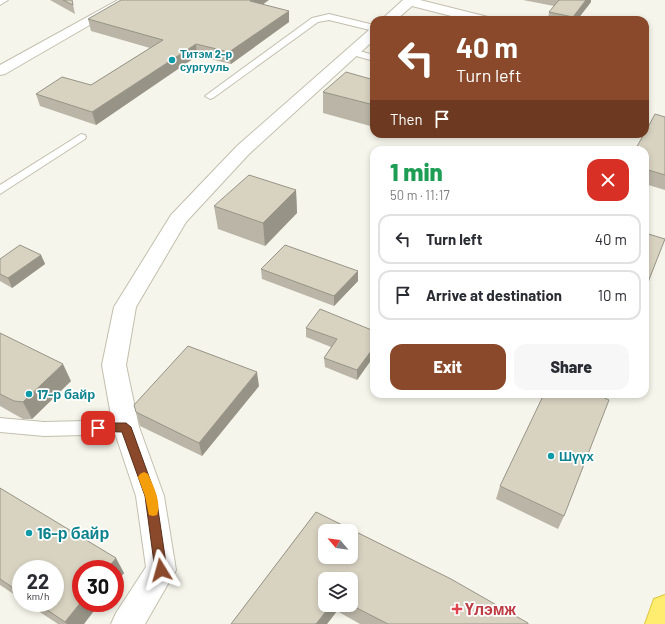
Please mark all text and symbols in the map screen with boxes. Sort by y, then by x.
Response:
text: 40 m [456,30,518,64]
icon: left [390,32,442,84]
place label: Титэм 2-р сургууль [180,47,232,73]
marker: Титэм 2-р сургууль [167,55,177,65]
text: Turn left [456,64,522,86]
icon: arrive [431,108,453,130]
text: Then [390,110,423,128]
text: 1 min [390,157,443,186]
button: close [587,159,629,201]
text: 50 m · 11:17 [390,187,450,203]
icon: left [392,228,414,250]
text: Turn left [426,230,482,248]
text: 40 m [595,230,627,248]
icon: arrive [392,284,414,306]
text: Arrive at destination [426,286,562,304]
text: 10 m [598,286,627,304]
button: Exit [390,344,506,390]
button: Share [514,344,629,390]
place label: 17-р байр [37,386,95,402]
marker: 17-р байр [24,389,34,399]
pin [81,411,115,445]
icon: arrive [87,417,109,439]
place label: Шүүх [559,448,595,464]
marker: Шүүх [546,451,556,461]
place label: 16-р байр [37,523,109,542]
north arrow [318,524,358,564]
map controls [318,524,358,612]
marker: 16-р байр [24,528,34,538]
position arrow [140,549,182,591]
speed limit sign: 30 [72,560,124,612]
text: 22 [27,569,49,593]
button: layers [318,572,358,612]
text: km/h [27,590,49,602]
place label: Үлэмж [465,599,517,618]
marker: Үлэмж [452,604,462,614]

